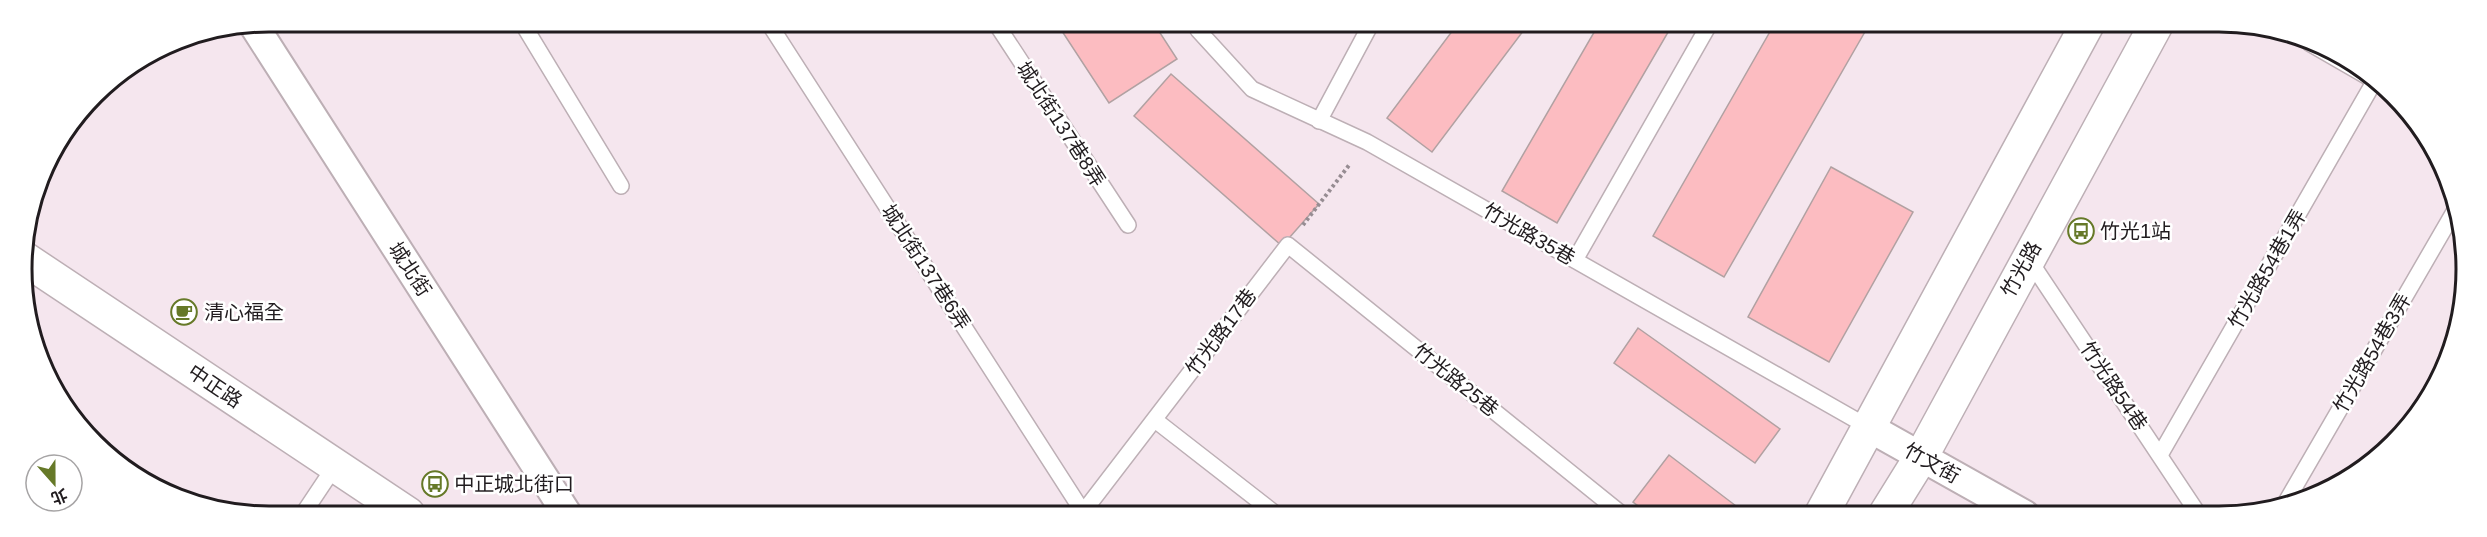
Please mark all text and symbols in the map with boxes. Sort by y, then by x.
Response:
street label: 城北街137巷8弄 [1012,57,1110,191]
street label: 竹光路35巷 [1479,199,1579,269]
street label: 城北街137巷6弄 [877,200,975,334]
street label: 竹光路54巷1弄 [2224,206,2310,332]
bus stop icon: 竹光1站 [2066,216,2096,246]
place label: 竹光1站 [2100,220,2171,242]
street label: 竹光路 [1997,237,2045,301]
street label: 城北街 [384,238,436,300]
street label: 竹光路17巷 [1181,285,1261,379]
street label: 竹光路54巷3弄 [2329,290,2415,416]
cafe icon: 清心福全 [169,297,199,327]
place label: 清心福全 [204,301,284,323]
street label: 竹光路54巷 [2076,337,2152,435]
street label: 竹光路25巷 [1409,339,1503,421]
street label: 中正路 [184,360,246,412]
street label: 竹文街 [1900,439,1964,487]
north arrow [24,453,84,513]
bus stop icon: 中正城北街口 [420,469,450,499]
place label: 中正城北街口 [454,473,574,495]
text: 北 [49,486,70,507]

